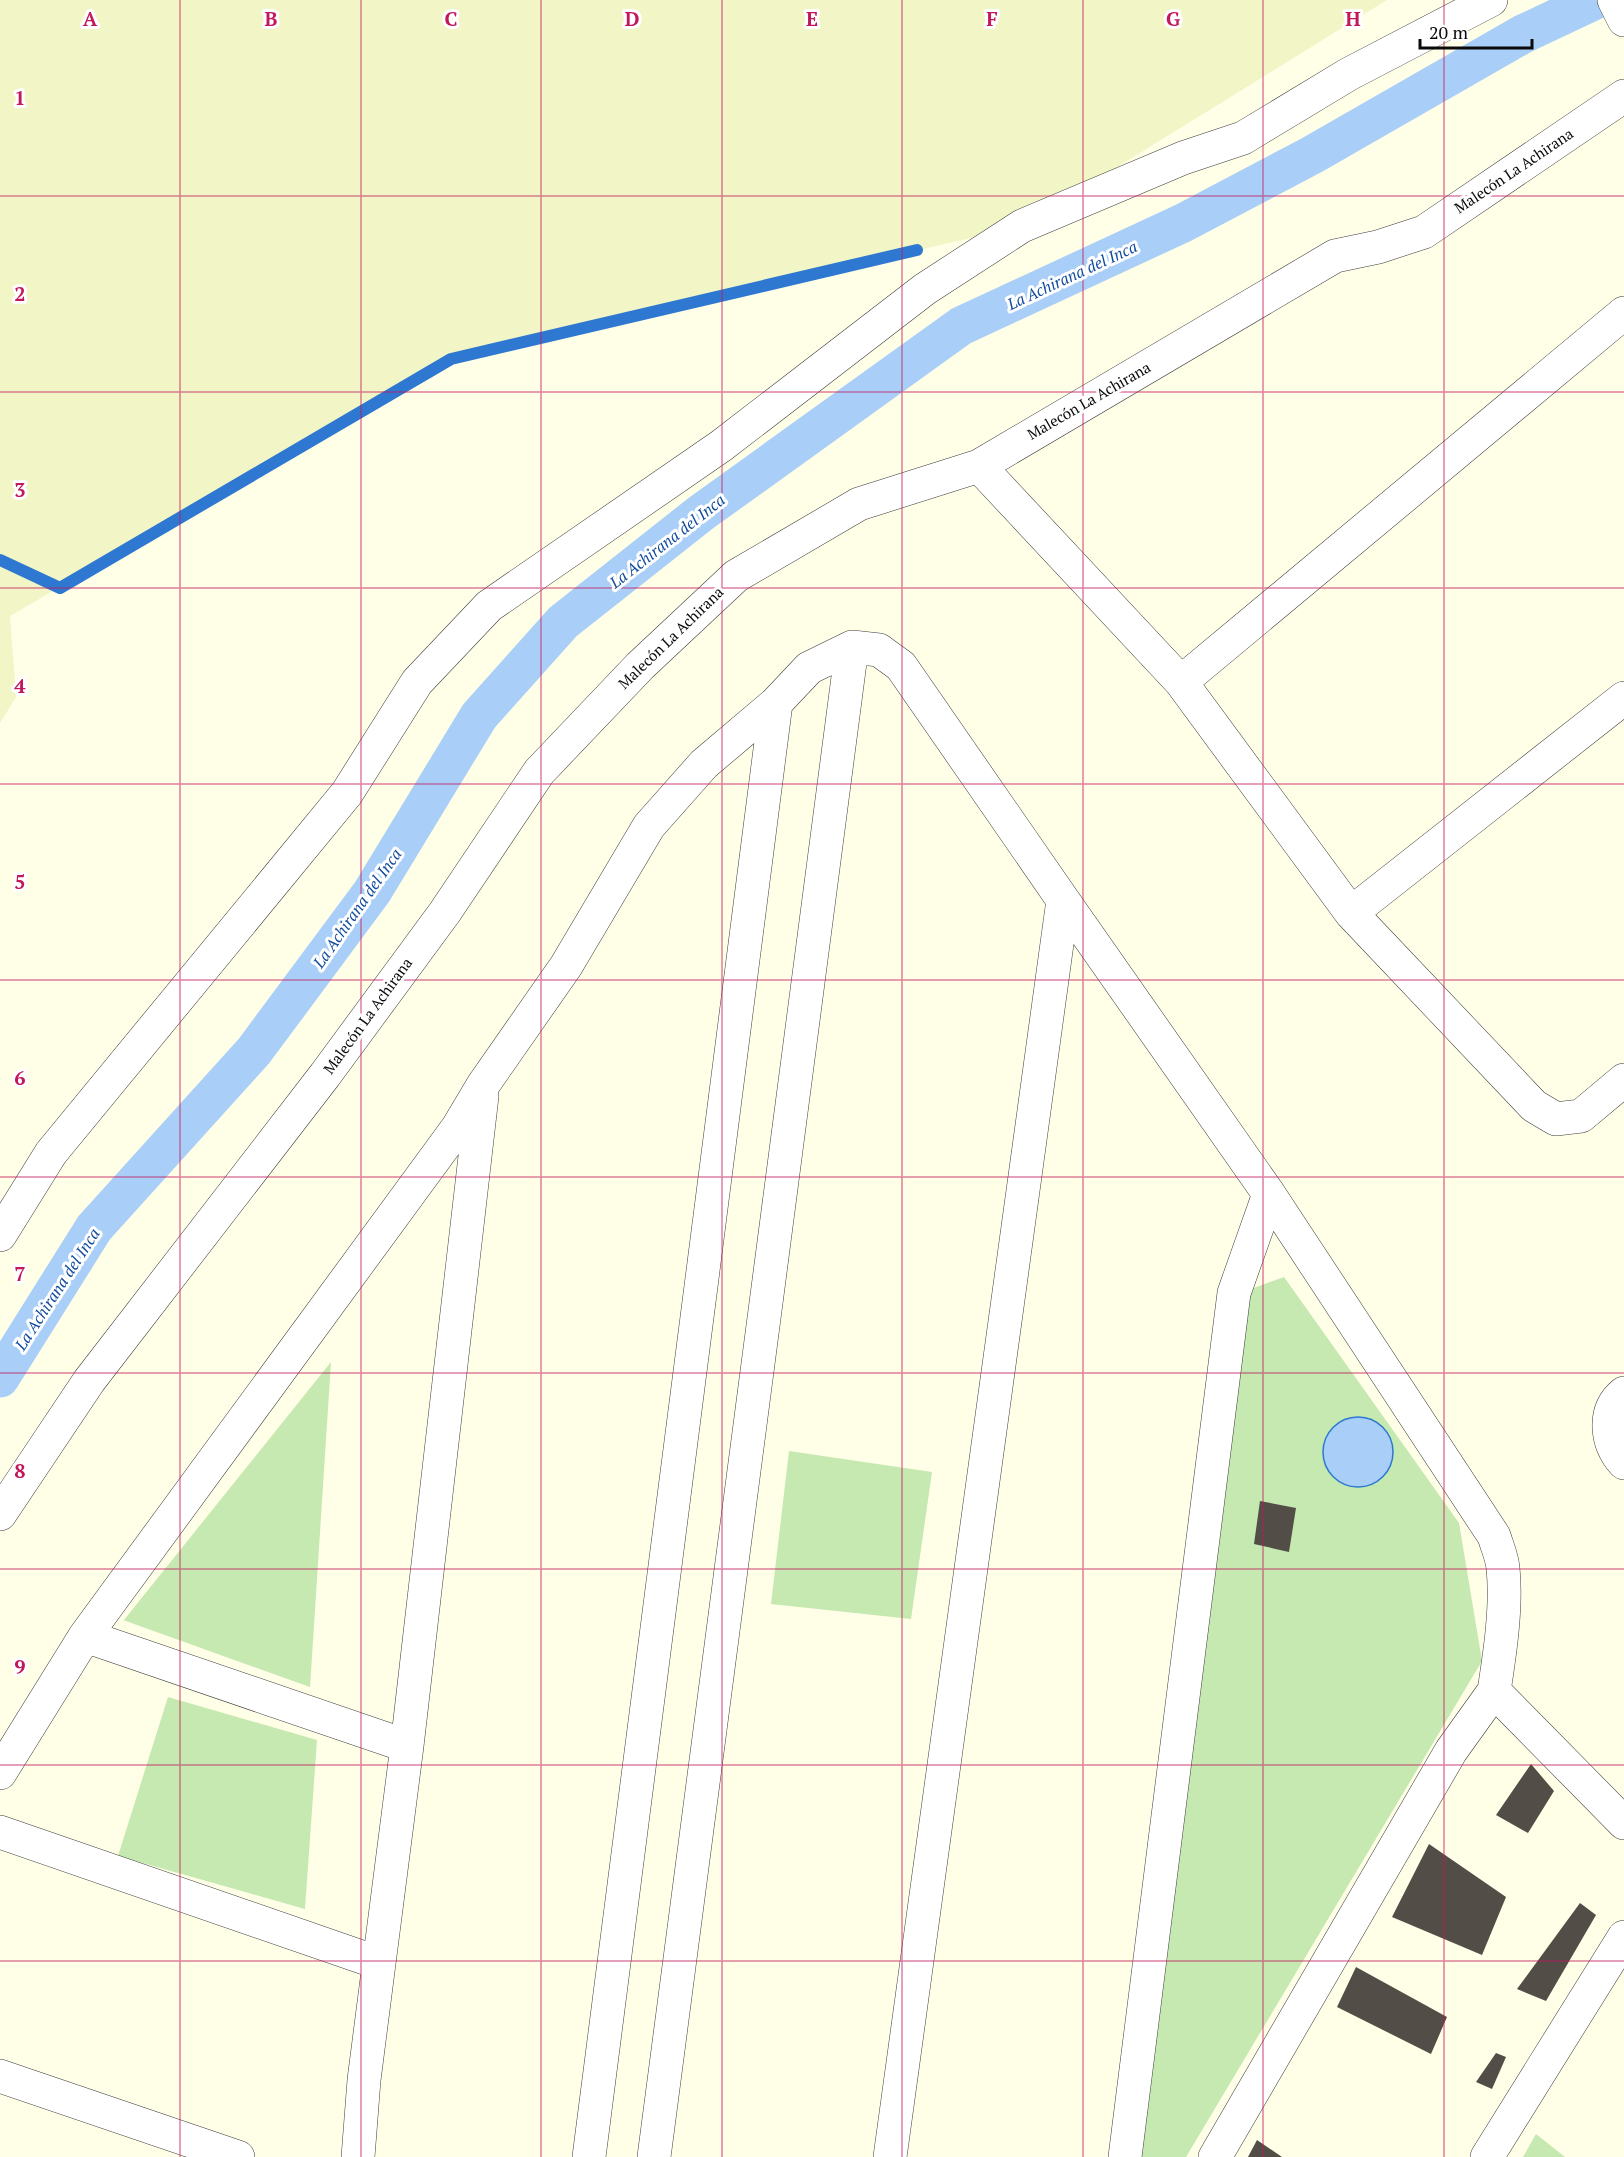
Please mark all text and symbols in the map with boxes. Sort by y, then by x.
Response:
text: A [83,5,98,32]
text: B [265,5,278,32]
text: C [444,5,458,32]
text: D [625,5,639,32]
text: E [806,5,818,32]
text: F [986,5,998,32]
text: G [1166,5,1180,32]
text: H [1345,5,1361,32]
scale bar [1420,12,1532,50]
text: 20 m [1429,20,1469,44]
text: 1 [14,84,26,111]
street label: Malecón La Achirana [1450,123,1577,217]
water label: La Achirana del Inca [1003,235,1141,315]
text: 2 [14,280,26,307]
street label: Malecón La Achirana [1023,356,1154,444]
text: 3 [14,476,26,503]
water label: La Achirana del Inca [604,489,729,594]
street label: Malecón La Achirana [613,581,728,693]
text: 4 [14,672,26,699]
water label: La Achirana del Inca [307,844,406,973]
text: 5 [14,868,26,895]
street label: Malecón La Achirana [318,953,416,1078]
text: 6 [14,1064,26,1091]
water label: La Achirana del Inca [9,1224,105,1355]
text: 7 [14,1260,26,1287]
text: 8 [14,1457,26,1484]
text: 9 [14,1653,26,1680]

